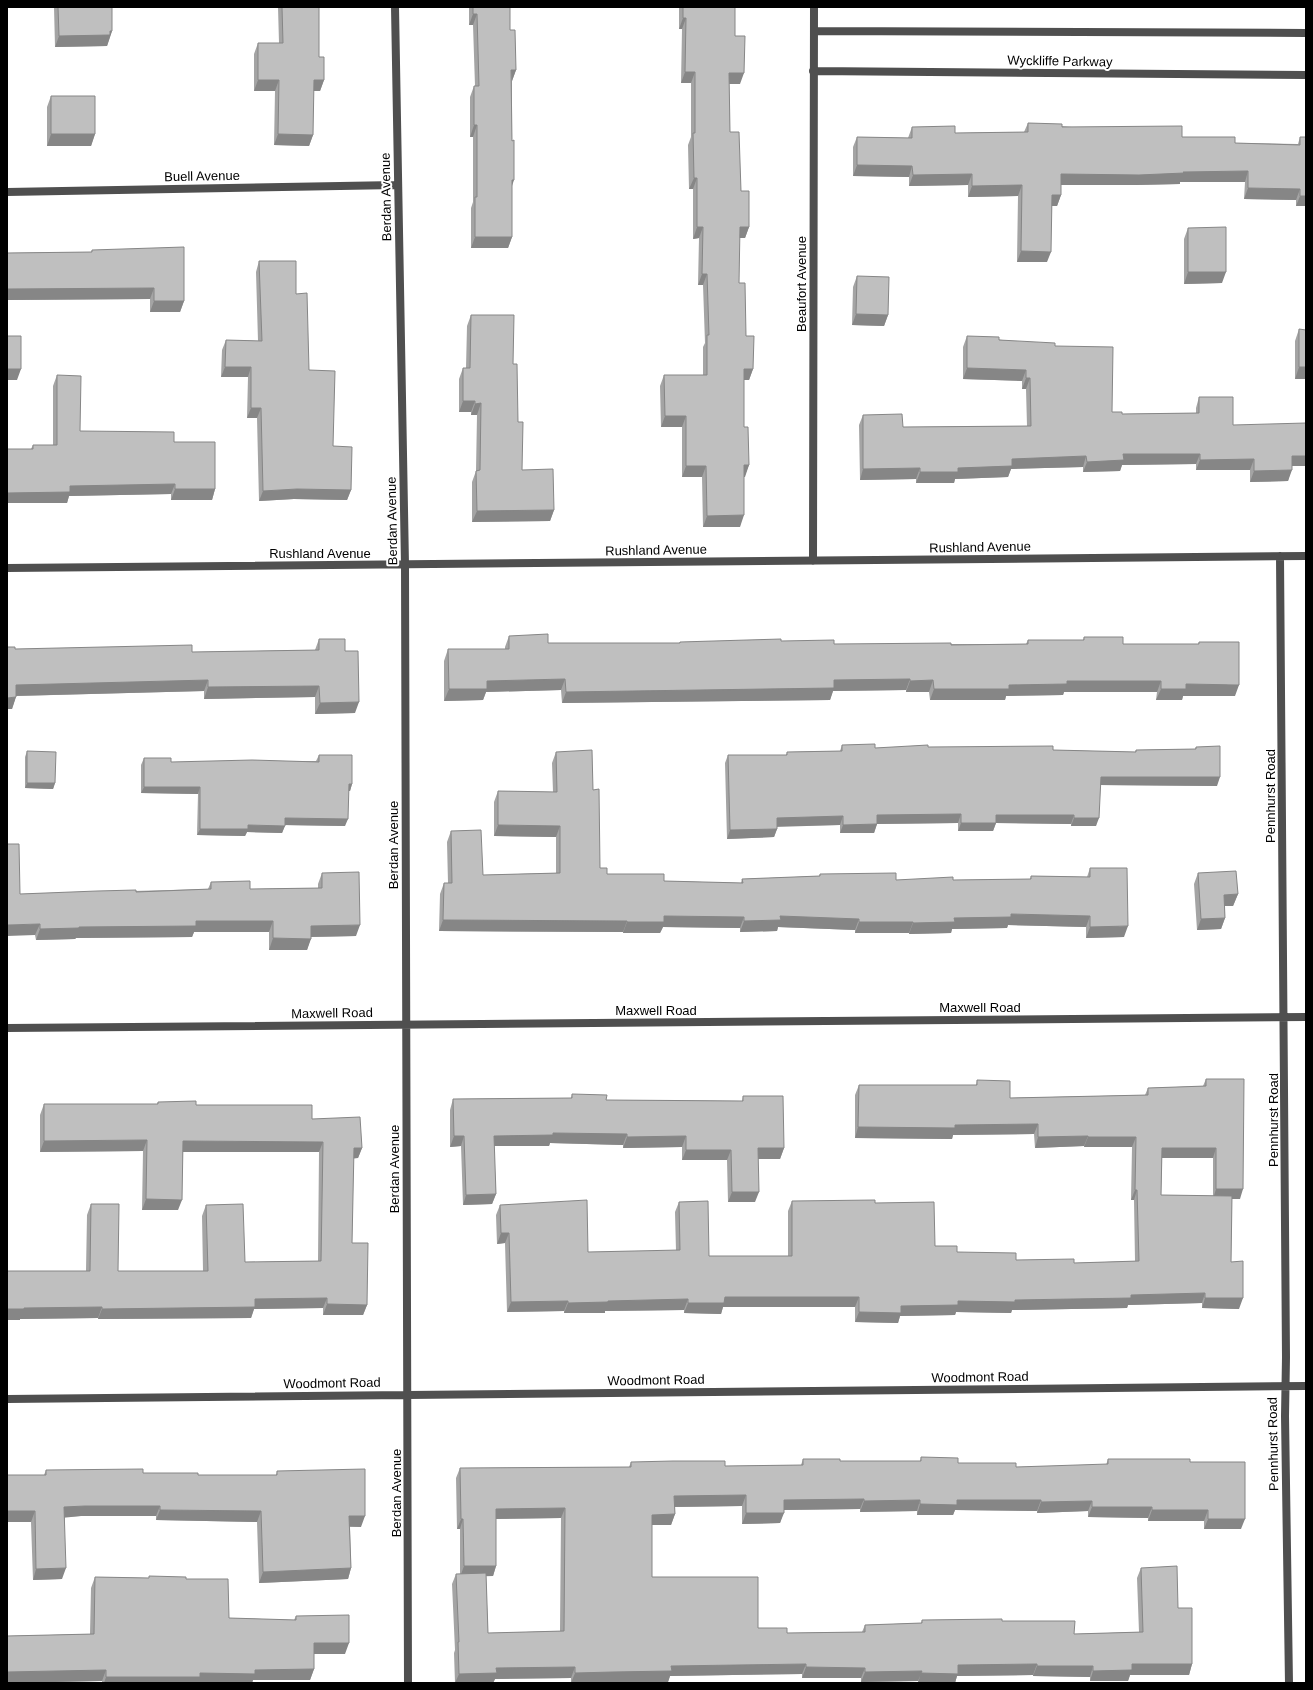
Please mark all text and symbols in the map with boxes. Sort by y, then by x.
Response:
street label: Wyckliffe Parkway [1007,53,1113,69]
street label: Berdan Avenue [378,153,394,241]
street label: Buell Avenue [164,168,240,184]
street label: Beaufort Avenue [794,236,809,332]
street label: Berdan Avenue [384,477,400,565]
street label: Rushland Avenue [929,539,1031,555]
street label: Rushland Avenue [605,542,707,558]
street label: Rushland Avenue [269,546,371,561]
street label: Pennhurst Road [1263,749,1278,843]
street label: Berdan Avenue [386,801,401,889]
street label: Maxwell Road [939,1000,1021,1015]
street label: Maxwell Road [615,1003,697,1018]
street label: Maxwell Road [291,1005,373,1021]
street label: Pennhurst Road [1266,1073,1281,1167]
street label: Berdan Avenue [387,1125,402,1213]
street label: Woodmont Road [931,1369,1029,1385]
street label: Woodmont Road [607,1372,705,1388]
street label: Woodmont Road [283,1375,381,1391]
street label: Pennhurst Road [1265,1397,1281,1491]
street label: Berdan Avenue [389,1449,404,1537]

